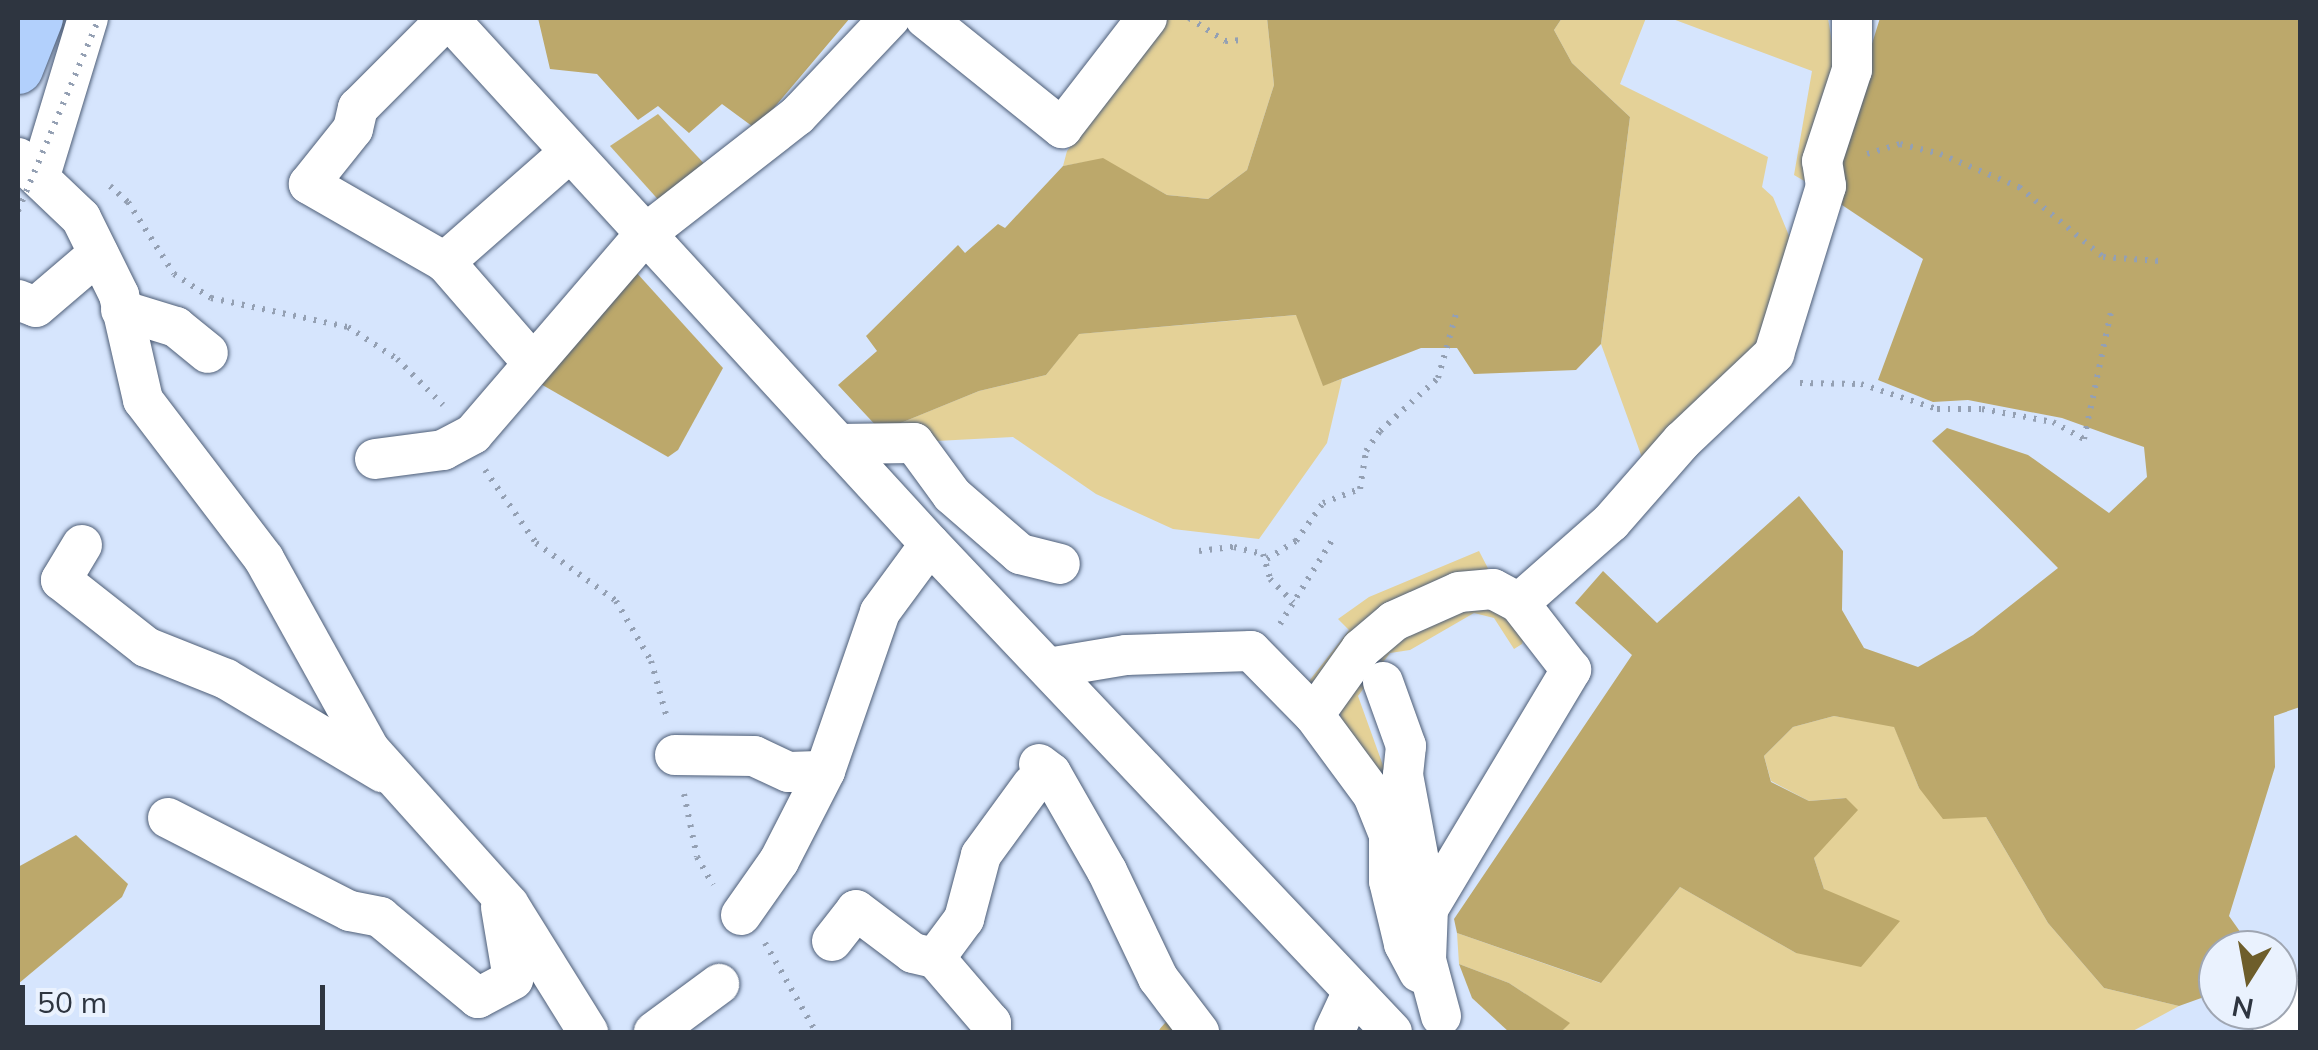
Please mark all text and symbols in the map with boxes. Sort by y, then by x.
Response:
north arrow [2198,930,2298,1030]
scale bar [25,965,330,1027]
text: 50 m [37,983,107,1021]
text: N [2229,989,2256,1027]

